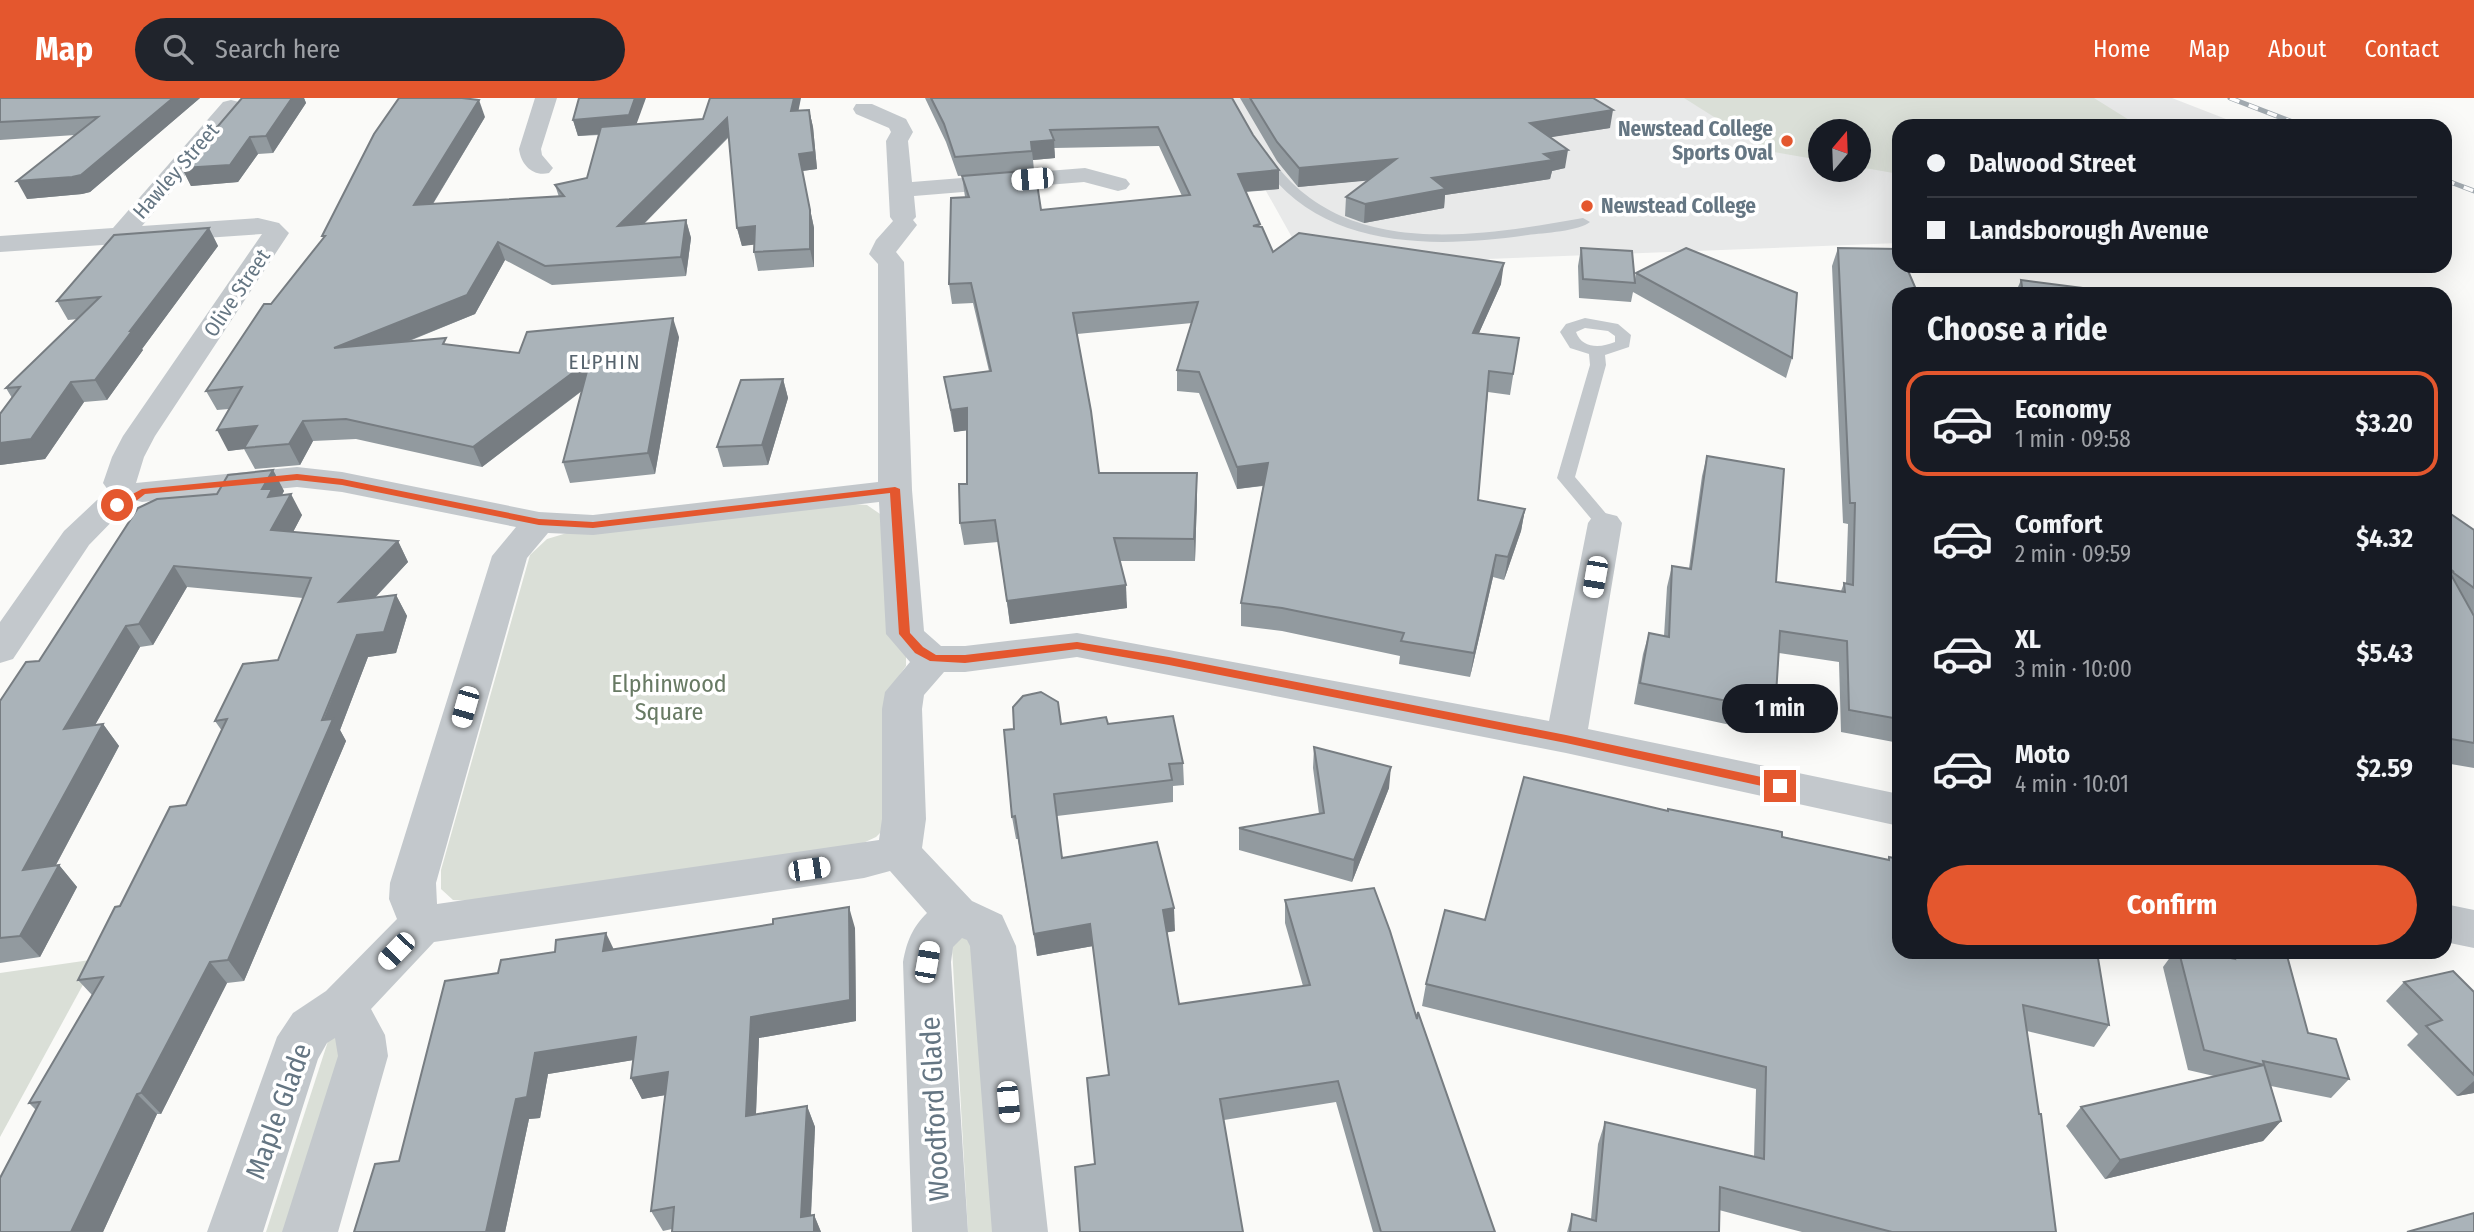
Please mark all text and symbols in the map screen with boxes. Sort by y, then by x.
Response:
search box [135,18,625,81]
text: Map [35,29,93,69]
icon: search [159,30,197,68]
text: Search here [215,34,340,65]
text: Home [2093,35,2150,63]
text: Map [2188,35,2230,63]
text: About [2268,35,2326,63]
text: Contact [2364,35,2439,63]
place label: Newstead College Sports Oval [1618,116,1773,166]
street label: Hawley Street [127,118,225,224]
north arrow [1808,119,1871,182]
map controls [1808,119,1871,182]
marker: Newstead College Sports Oval [1779,133,1795,149]
text: Dalwood Street [1969,148,2136,179]
car [1011,167,1054,191]
place label: Newstead College [1601,193,1756,219]
marker: Newstead College [1579,198,1595,214]
text: Landsborough Avenue [1969,215,2209,246]
street label: Olive Street [198,244,276,342]
text: Choose a ride [1927,310,2108,348]
district label: ELPHIN [568,349,642,375]
icon: car [1931,392,1994,455]
text: Economy [2015,394,2111,425]
text: $3.20 [2356,408,2413,439]
text: 1 min · 09:58 [2015,425,2131,453]
route start [101,489,133,521]
icon: car [1931,507,1994,570]
text: Comfort [2015,509,2103,540]
text: $4.32 [2356,523,2413,554]
text: 2 min · 09:59 [2015,540,2131,568]
car [1582,554,1609,600]
icon: car [1931,622,1994,685]
text: XL [2015,624,2041,655]
text: $5.43 [2357,638,2413,669]
text: 3 min · 10:00 [2015,655,2132,683]
park label: Elphinwood Square [611,670,727,726]
car [450,684,481,730]
callout: 1 min [1722,684,1838,734]
text: 1 min [1755,694,1805,722]
icon: car [1931,737,1994,800]
text: Moto [2015,739,2070,770]
text: $2.59 [2356,753,2413,784]
route end [1764,770,1796,802]
text: 4 min · 10:01 [2015,770,2129,798]
car [787,856,832,882]
button: Confirm [1927,865,2417,945]
car [374,929,419,973]
car [914,939,941,985]
street label: Woodford Glade [913,1016,956,1202]
street label: Maple Glade [239,1039,318,1184]
car [996,1080,1021,1124]

